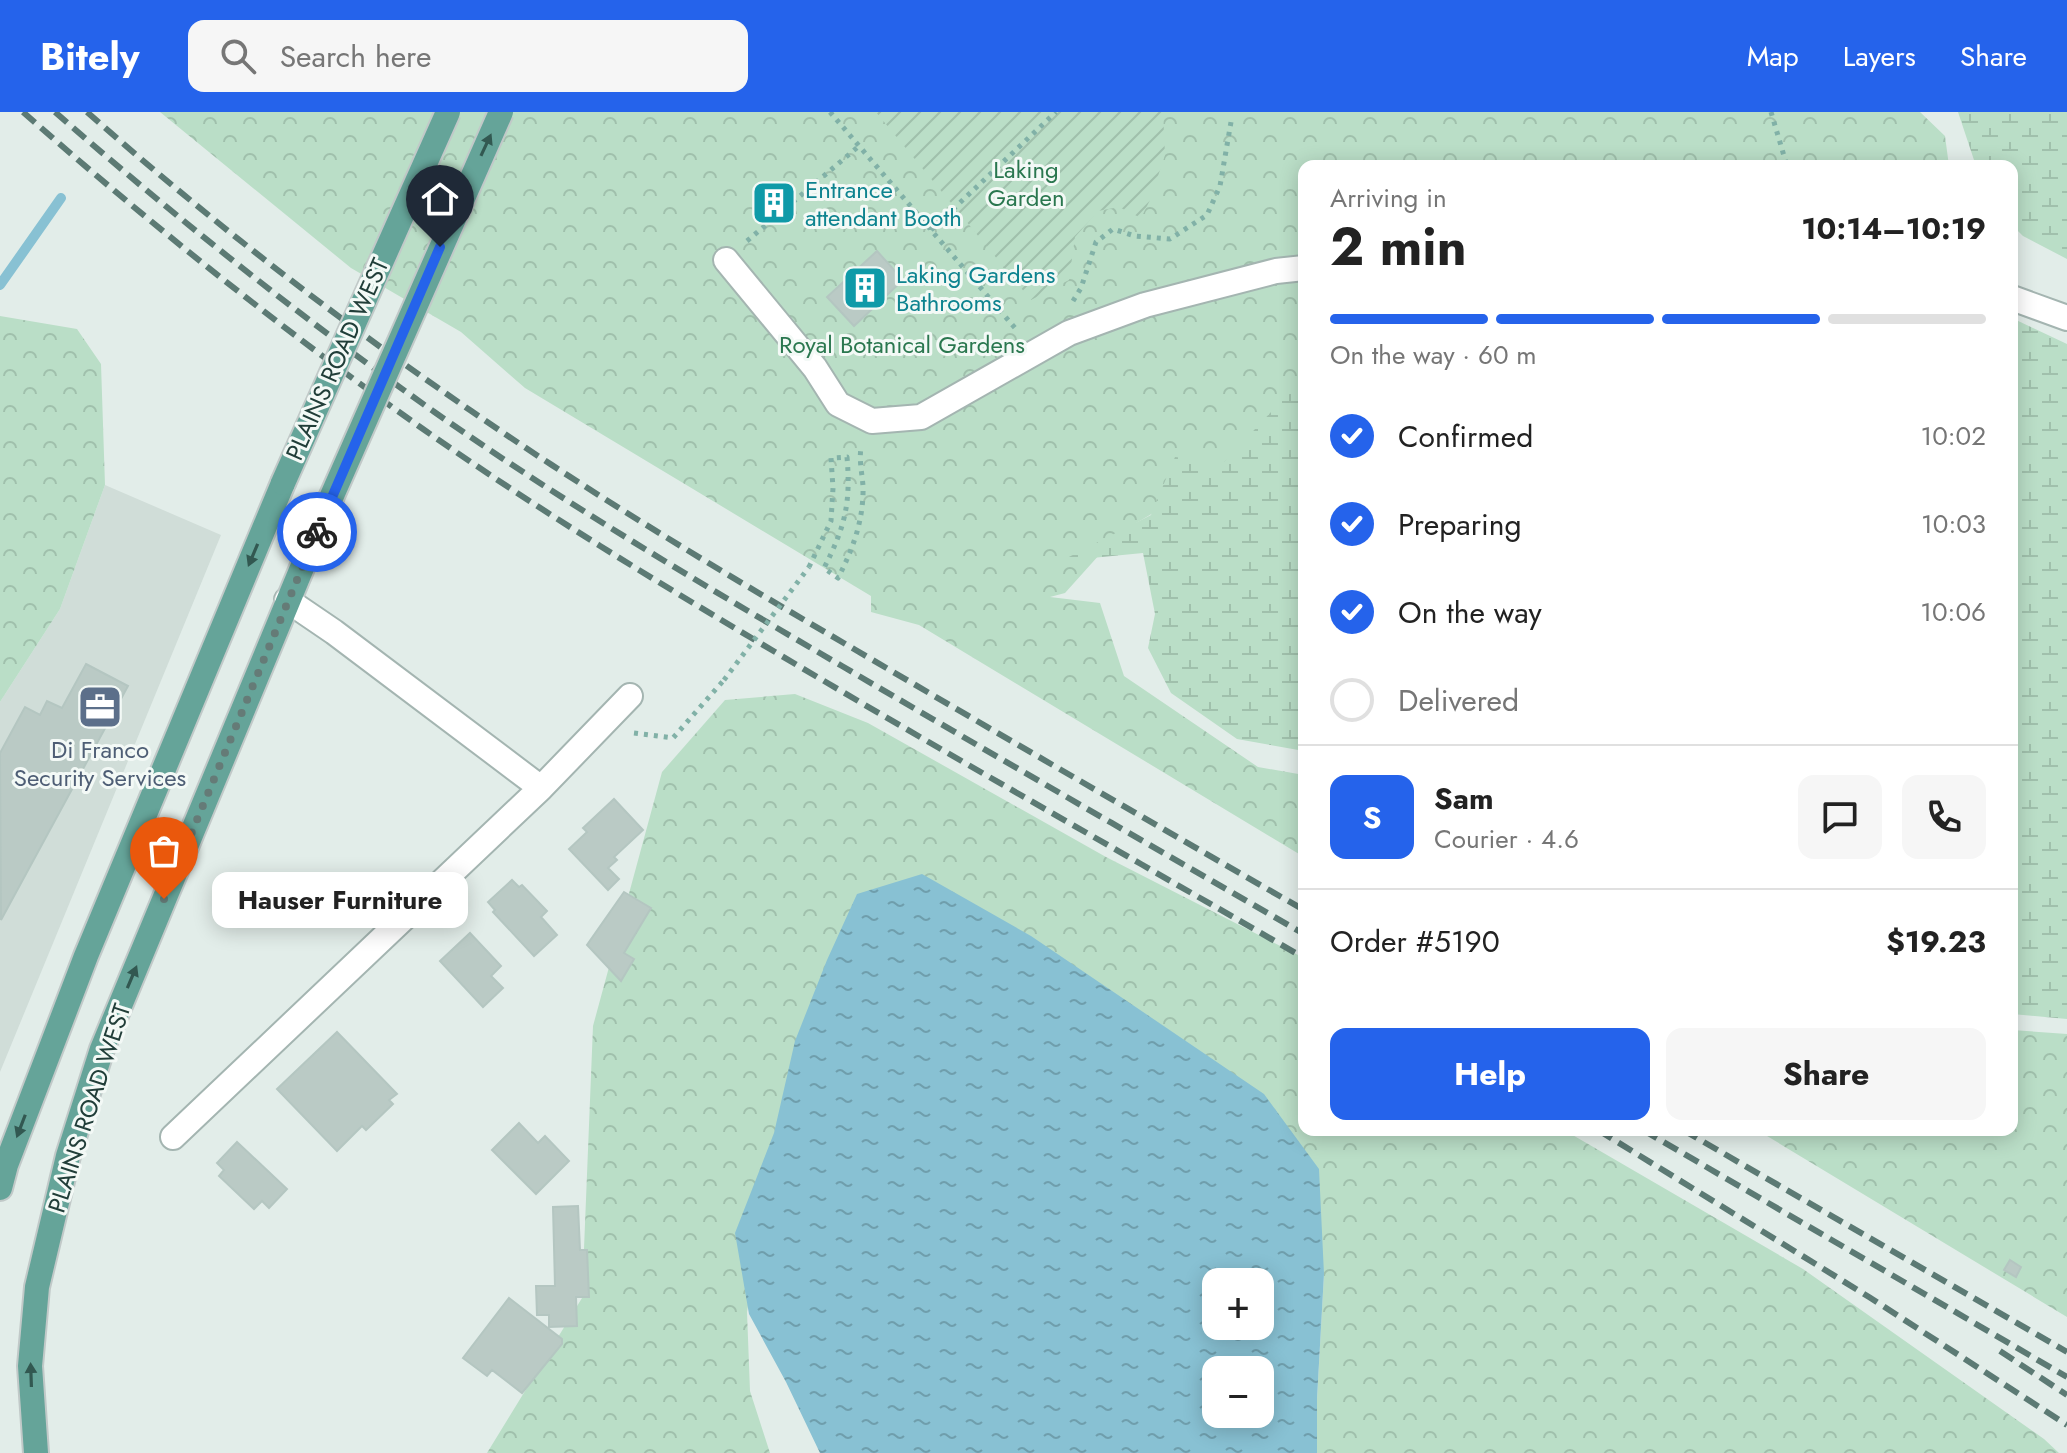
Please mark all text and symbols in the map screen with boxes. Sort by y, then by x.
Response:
search box [188,20,748,92]
text: Bitely [40,29,140,84]
icon: search [216,34,260,78]
text: Search here [280,35,431,78]
text: Map [1747,36,1799,77]
text: Layers [1843,36,1916,77]
text: Share [1960,36,2027,77]
one-way arrow [479,133,493,156]
park label: Laking Garden [987,152,1065,215]
pin [406,165,474,247]
place label: Entrance attendant Booth [805,172,962,235]
icon: home [418,177,462,221]
building icon: Entrance attendant Booth [750,179,798,227]
text: Arriving in [1330,179,1447,217]
text: 10:14–10:19 [1801,207,1986,250]
text: 2 min [1330,209,1467,285]
street label: PLAINS ROAD WEST [277,252,397,466]
place label: Laking Gardens Bathrooms [896,257,1055,320]
building icon: Laking Gardens Bathrooms [841,264,889,312]
park label: Royal Botanical Gardens [779,327,1025,362]
text: On the way · 60 m [1330,336,1537,374]
icon: check [1330,414,1374,458]
text: Confirmed [1398,415,1533,458]
text: 10:02 [1921,417,1986,455]
courier [277,492,357,572]
icon: check [1330,502,1374,546]
text: Preparing [1398,503,1522,546]
text: 10:03 [1921,505,1986,543]
icon: bike [295,510,339,554]
one-way arrow [246,543,259,567]
icon: check [1330,590,1374,634]
text: On the way [1398,591,1542,634]
text: 10:06 [1920,593,1986,631]
text: Delivered [1398,679,1519,722]
office icon: Di Franco Security Services [76,683,124,731]
place label: Di Franco Security Services [14,732,186,795]
button: chat [1798,775,1882,859]
button: phone [1902,775,1986,859]
text: Sam [1434,777,1494,820]
text: S [1363,796,1381,839]
pin [130,817,198,899]
text: Courier · 4.6 [1434,820,1579,858]
icon: bag [142,829,186,873]
callout: Hauser Furniture [212,871,468,927]
text: Hauser Furniture [238,881,442,919]
text: Order #5190 [1330,920,1500,963]
text: $19.23 [1886,920,1986,963]
one-way arrow [125,965,138,989]
street label: PLAINS ROAD WEST [39,999,139,1217]
button: Help [1330,1028,1650,1120]
button: Share [1666,1028,1986,1120]
one-way arrow [14,1114,27,1138]
map controls [1202,1268,1274,1428]
button: + [1202,1268,1274,1340]
button: − [1202,1356,1274,1428]
one-way arrow [24,1362,37,1387]

